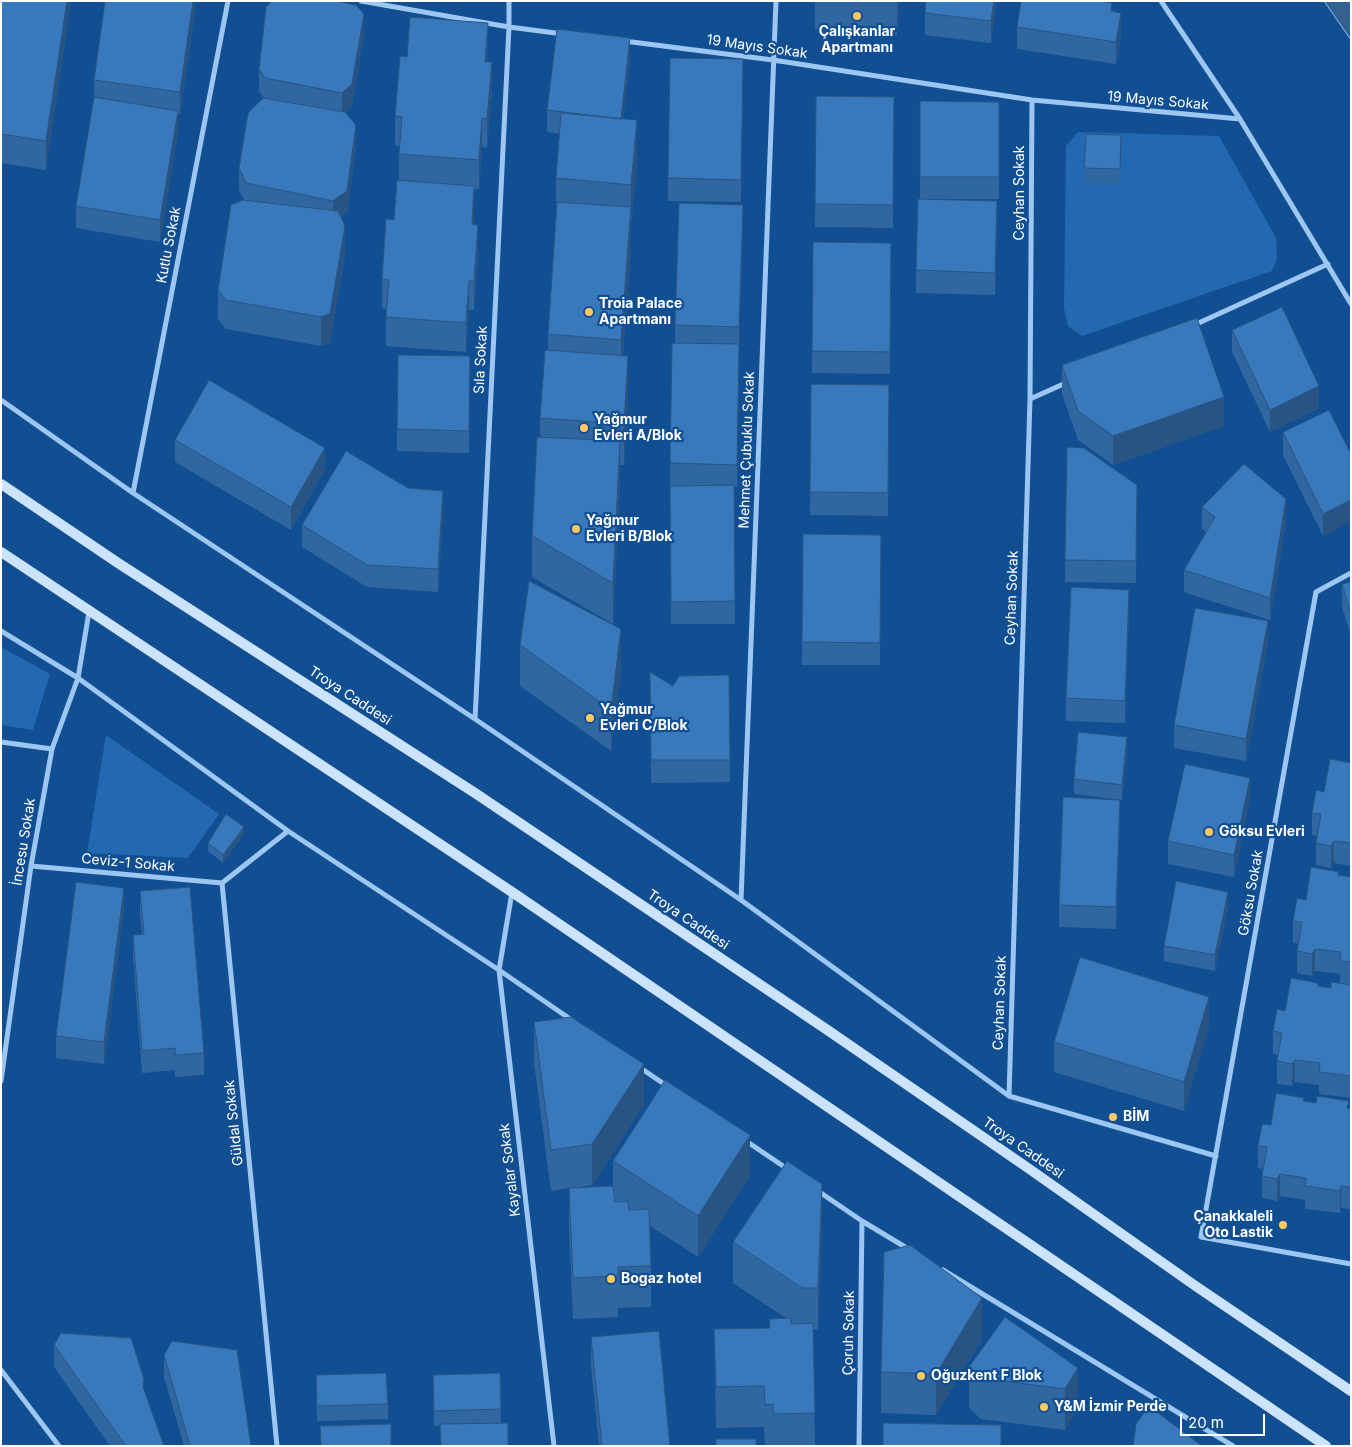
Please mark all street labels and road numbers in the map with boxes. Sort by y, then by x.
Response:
street label: 19 Mayıs Sokak [705,32,809,62]
street label: 19 Mayıs Sokak [1107,88,1209,114]
street label: Ceyhan Sokak [1012,145,1028,241]
street label: Kutlu Sokak [153,205,185,285]
street label: Sıla Sokak [471,326,491,394]
street label: Mehmet Çubuklu Sokak [736,371,758,529]
street label: Ceyhan Sokak [1002,550,1022,646]
street label: Troya Caddesi [306,663,394,729]
street label: İncesu Sokak [9,797,39,887]
street label: Göksu Sokak [1235,849,1267,937]
street label: Ceviz-1 Sokak [81,851,175,875]
street label: Troya Caddesi [644,886,732,954]
street label: Ceyhan Sokak [990,955,1010,1051]
street label: Güldal Sokak [221,1079,247,1167]
street label: Troya Caddesi [979,1114,1067,1182]
street label: Kayalar Sokak [496,1122,524,1218]
street label: Çoruh Sokak [840,1290,858,1376]

